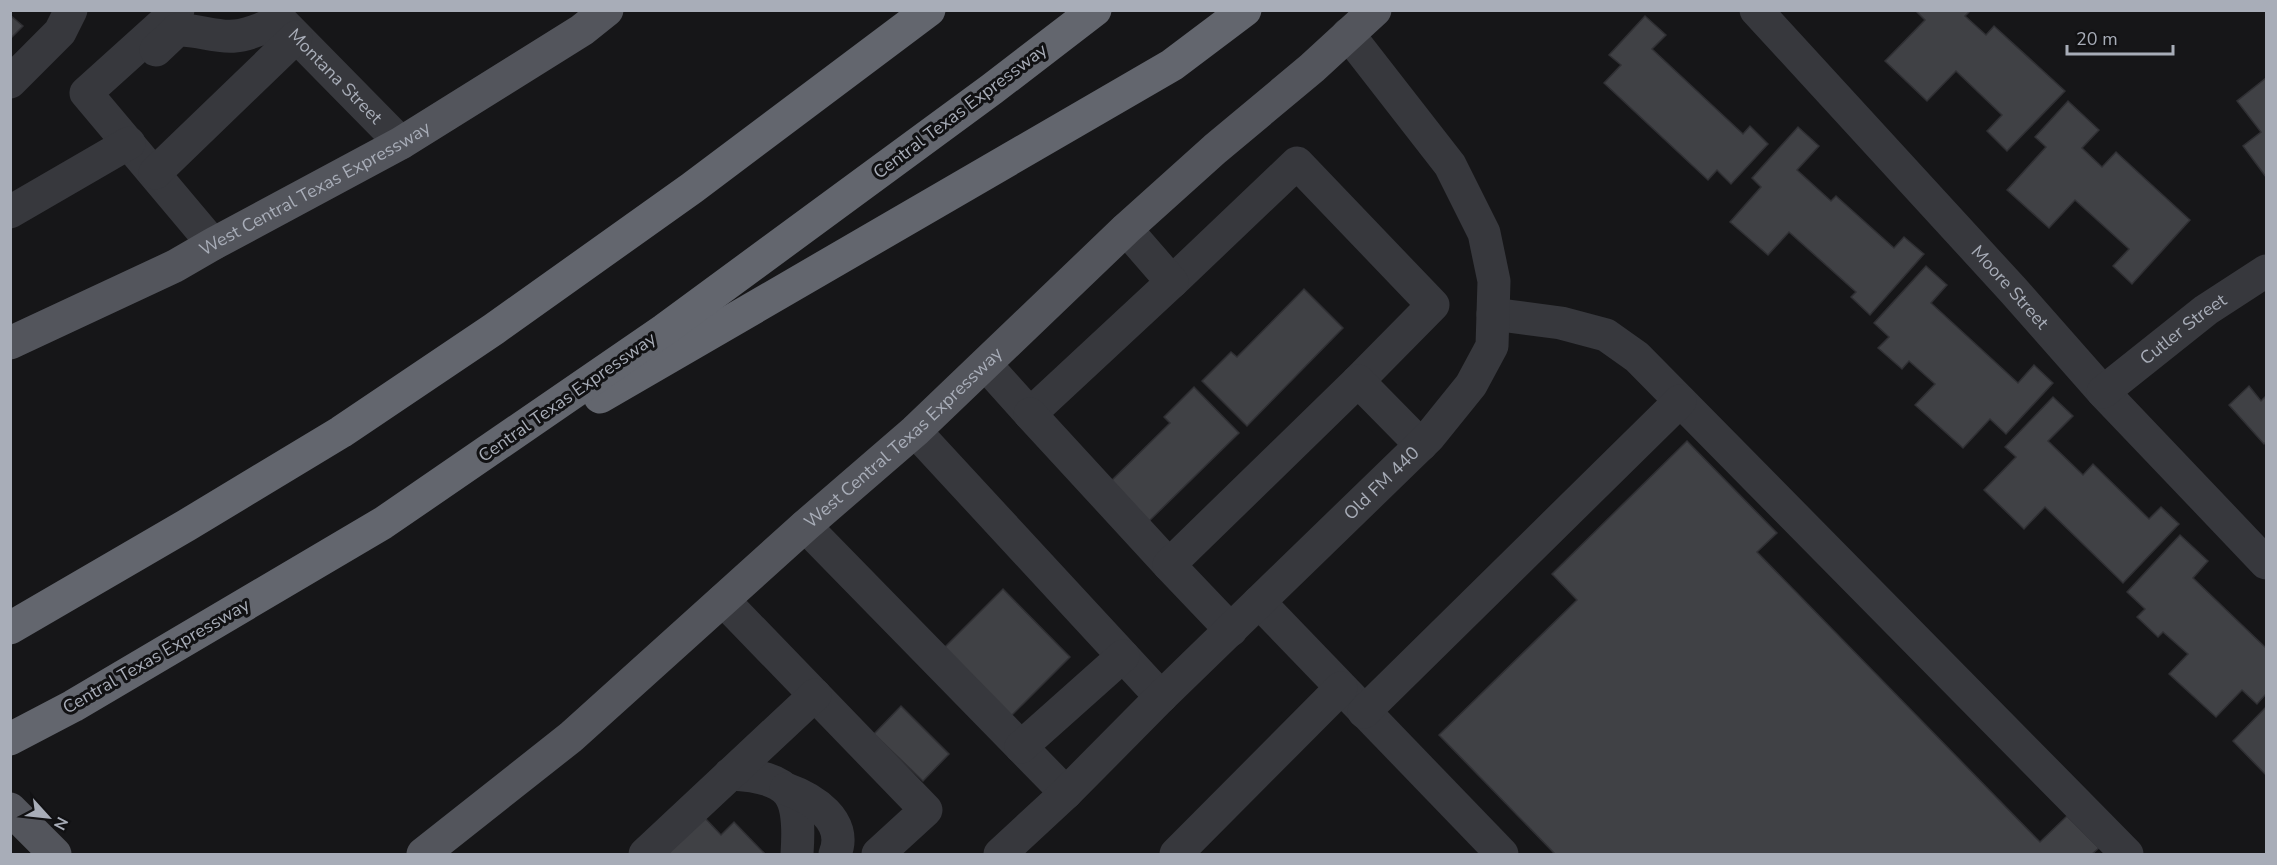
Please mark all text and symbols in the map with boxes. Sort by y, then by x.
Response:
scale bar [2067,18,2174,56]
street label: Montana Street [283,23,388,130]
text: 20 m [2076,27,2118,51]
street label: Central Texas Expressway [868,37,1052,184]
street label: West Central Texas Expressway [195,115,436,261]
street label: Moore Street [1966,240,2055,335]
street label: Cutler Street [2135,288,2232,370]
street label: Central Texas Expressway [473,326,661,468]
street label: West Central Texas Expressway [799,341,1008,534]
street label: Old FM 440 [1338,441,1424,525]
street label: Central Texas Expressway [58,592,254,719]
north arrow [18,787,78,847]
text: N [48,813,73,834]

